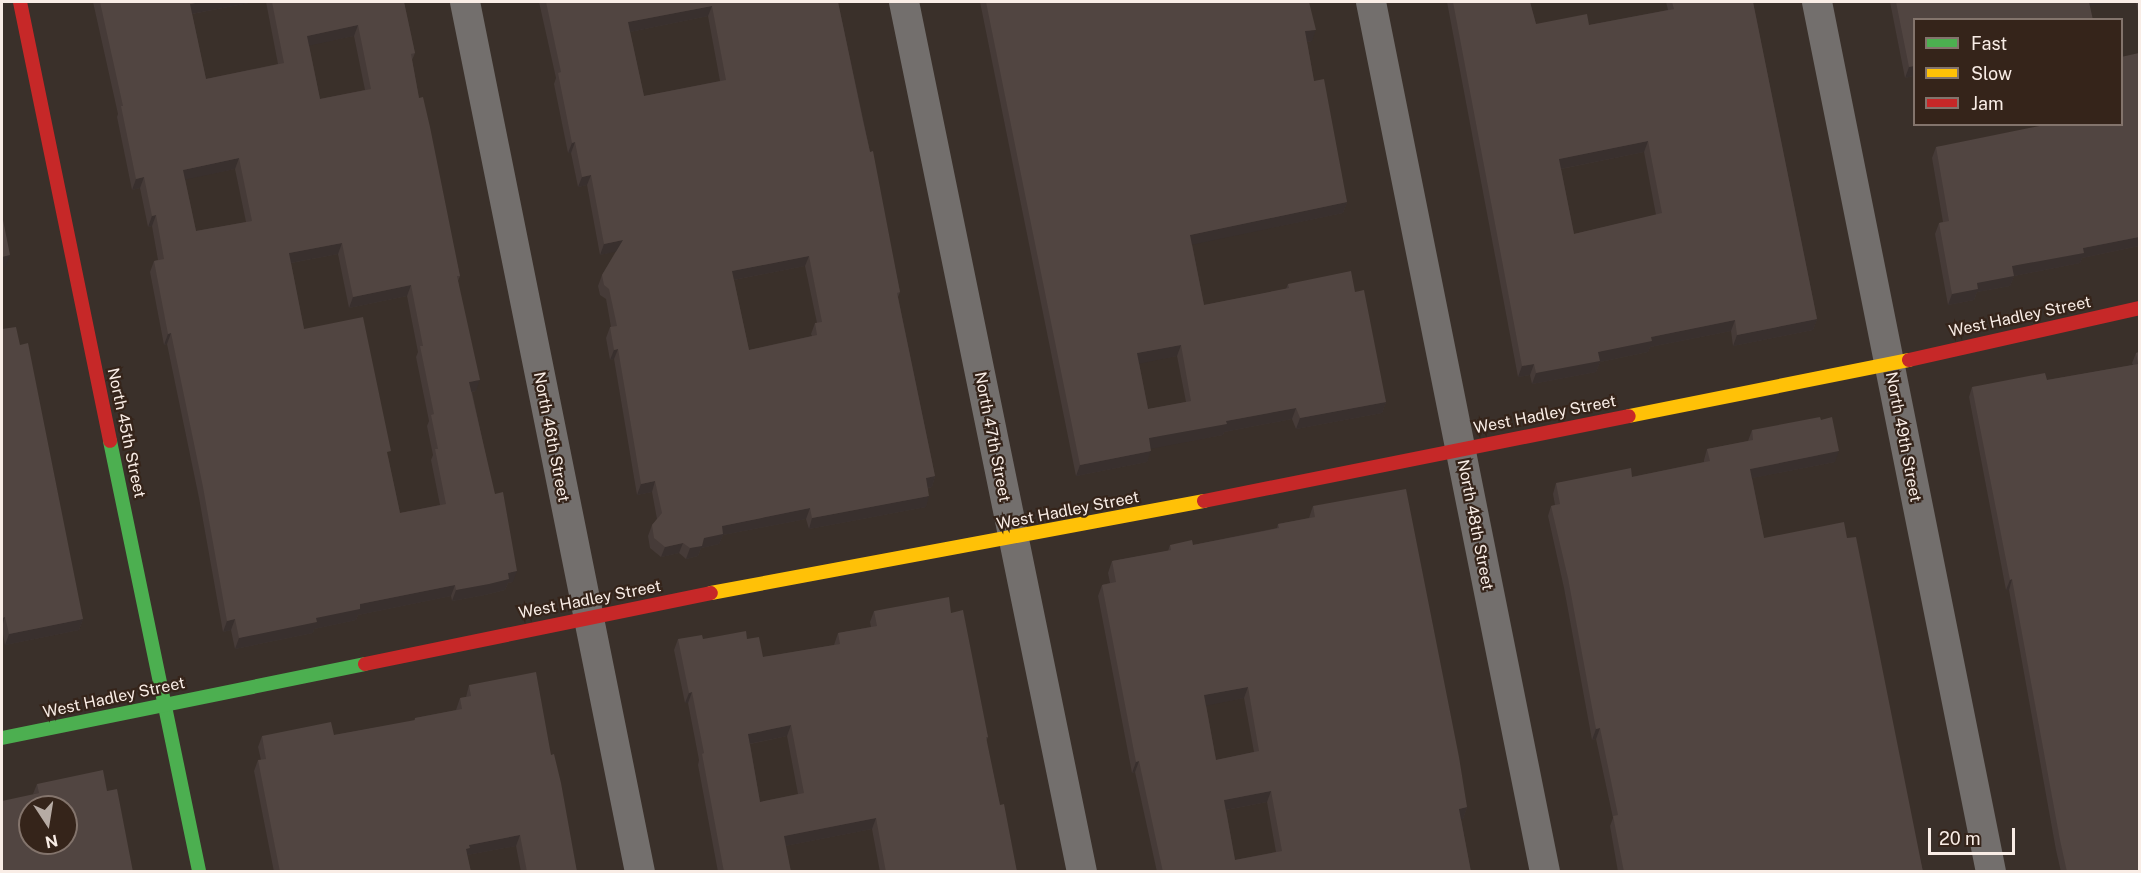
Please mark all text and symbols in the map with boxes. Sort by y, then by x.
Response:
legend [1913,18,2123,126]
text: Fast [1971,33,2007,54]
text: Slow [1971,63,2012,84]
text: Jam [1971,93,2004,114]
street label: West Hadley Street [1947,293,2093,341]
street label: North 45th Street [103,366,149,500]
street label: North 46th Street [529,370,573,504]
street label: North 47th Street [970,370,1014,504]
street label: North 49th Street [1881,370,1925,504]
street label: West Hadley Street [1472,392,1618,438]
street label: North 48th Street [1453,458,1497,592]
street label: West Hadley Street [995,488,1141,534]
street label: West Hadley Street [517,577,663,623]
street label: West Hadley Street [41,674,187,722]
north arrow [18,795,78,855]
scale bar [1931,816,2018,854]
text: 20 m [1939,828,1981,849]
text: N [43,831,60,852]

